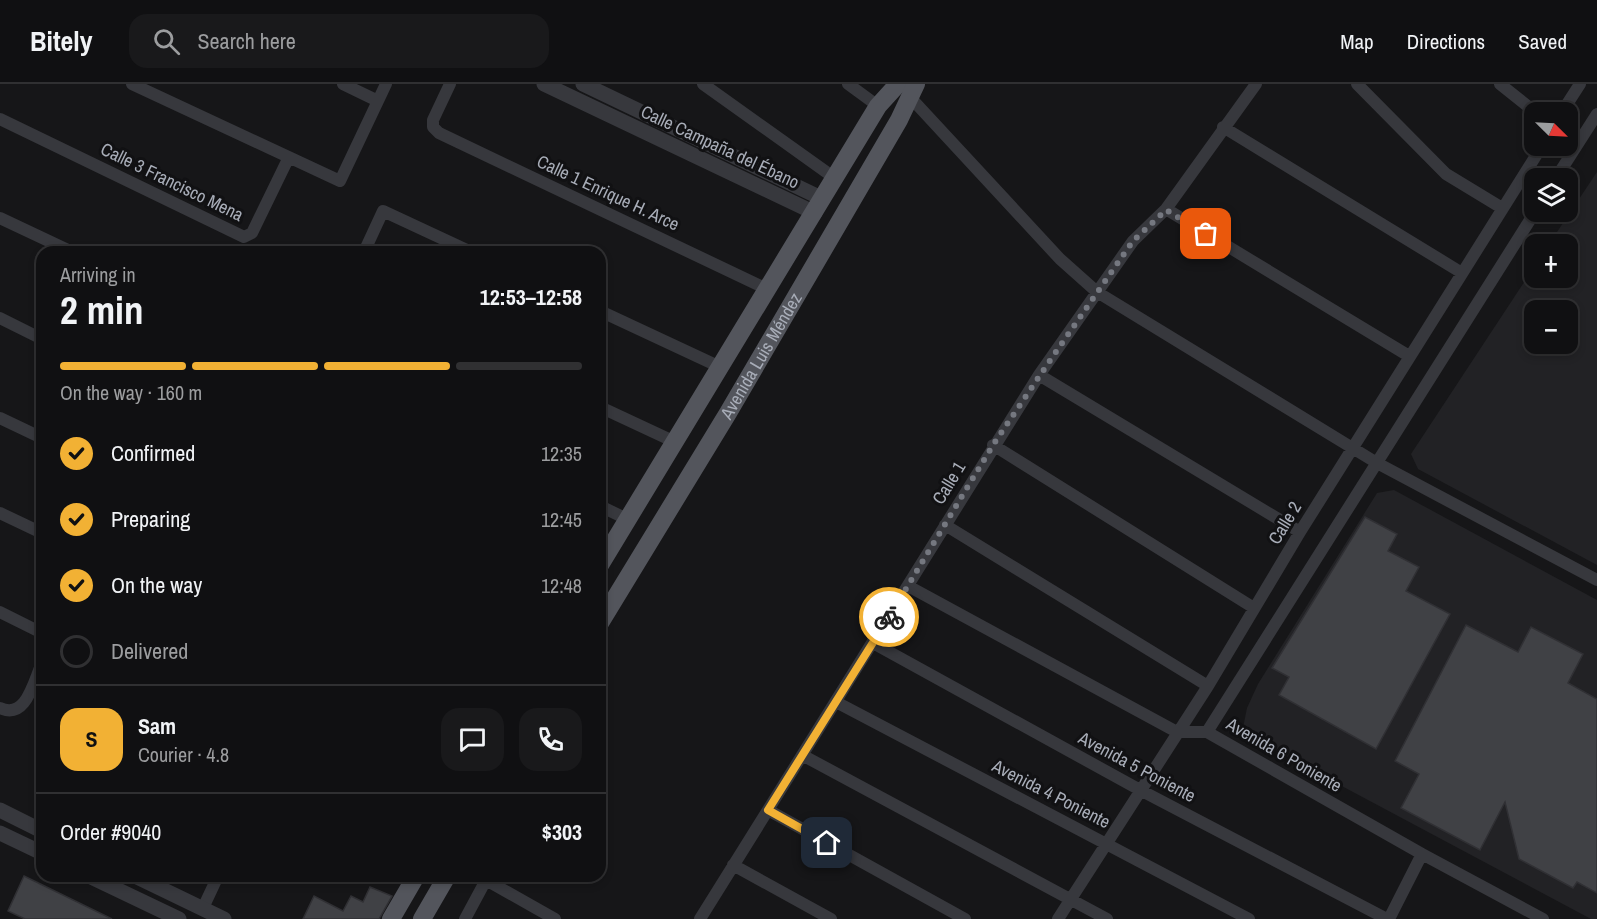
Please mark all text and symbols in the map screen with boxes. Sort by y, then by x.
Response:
search box [129,14,549,68]
text: Bitely [30,22,93,60]
icon: search [150,25,183,58]
text: Search here [198,26,296,56]
text: Map [1340,27,1374,56]
text: Directions [1407,27,1485,56]
text: Saved [1518,27,1567,56]
street label: Calle Campaña del Ébano [637,99,804,194]
north arrow [1524,102,1578,156]
map controls [1524,102,1578,354]
street label: Calle 3 Francisco Mena [97,136,248,227]
street label: Calle 1 Enrique H. Arce [533,149,683,236]
button: layers [1524,168,1578,222]
pin [1180,208,1231,259]
icon: bag [1189,217,1222,250]
button: + [1524,234,1578,288]
text: Arriving in [60,261,136,288]
text: 12:53–12:58 [480,282,582,312]
text: 2 min [60,284,144,336]
street label: Avenida Luis Méndez [714,288,808,425]
button: − [1524,300,1578,354]
text: On the way · 160 m [60,379,202,406]
icon: check [60,437,93,470]
text: Confirmed [111,438,195,468]
text: 12:35 [541,440,582,467]
street label: Calle 1 [926,456,972,509]
street label: Calle 2 [1262,497,1307,549]
icon: check [60,503,93,536]
text: Preparing [111,504,190,534]
text: 12:45 [541,506,582,533]
icon: check [60,569,93,602]
text: On the way [111,570,202,600]
text: 12:48 [541,572,582,599]
courier [859,587,919,647]
icon: bike [873,601,906,634]
text: Delivered [111,636,188,666]
button: chat [441,708,504,771]
button: phone [519,708,582,771]
text: Sam [138,711,176,741]
street label: Avenida 6 Poniente [1221,711,1347,798]
text: S [85,724,98,754]
street label: Avenida 5 Poniente [1073,725,1200,808]
text: Courier · 4.8 [138,741,229,768]
street label: Avenida 4 Poniente [987,753,1115,834]
text: Order #9040 [60,817,161,847]
text: $303 [542,817,582,847]
pin [801,817,852,868]
icon: home [810,826,843,859]

